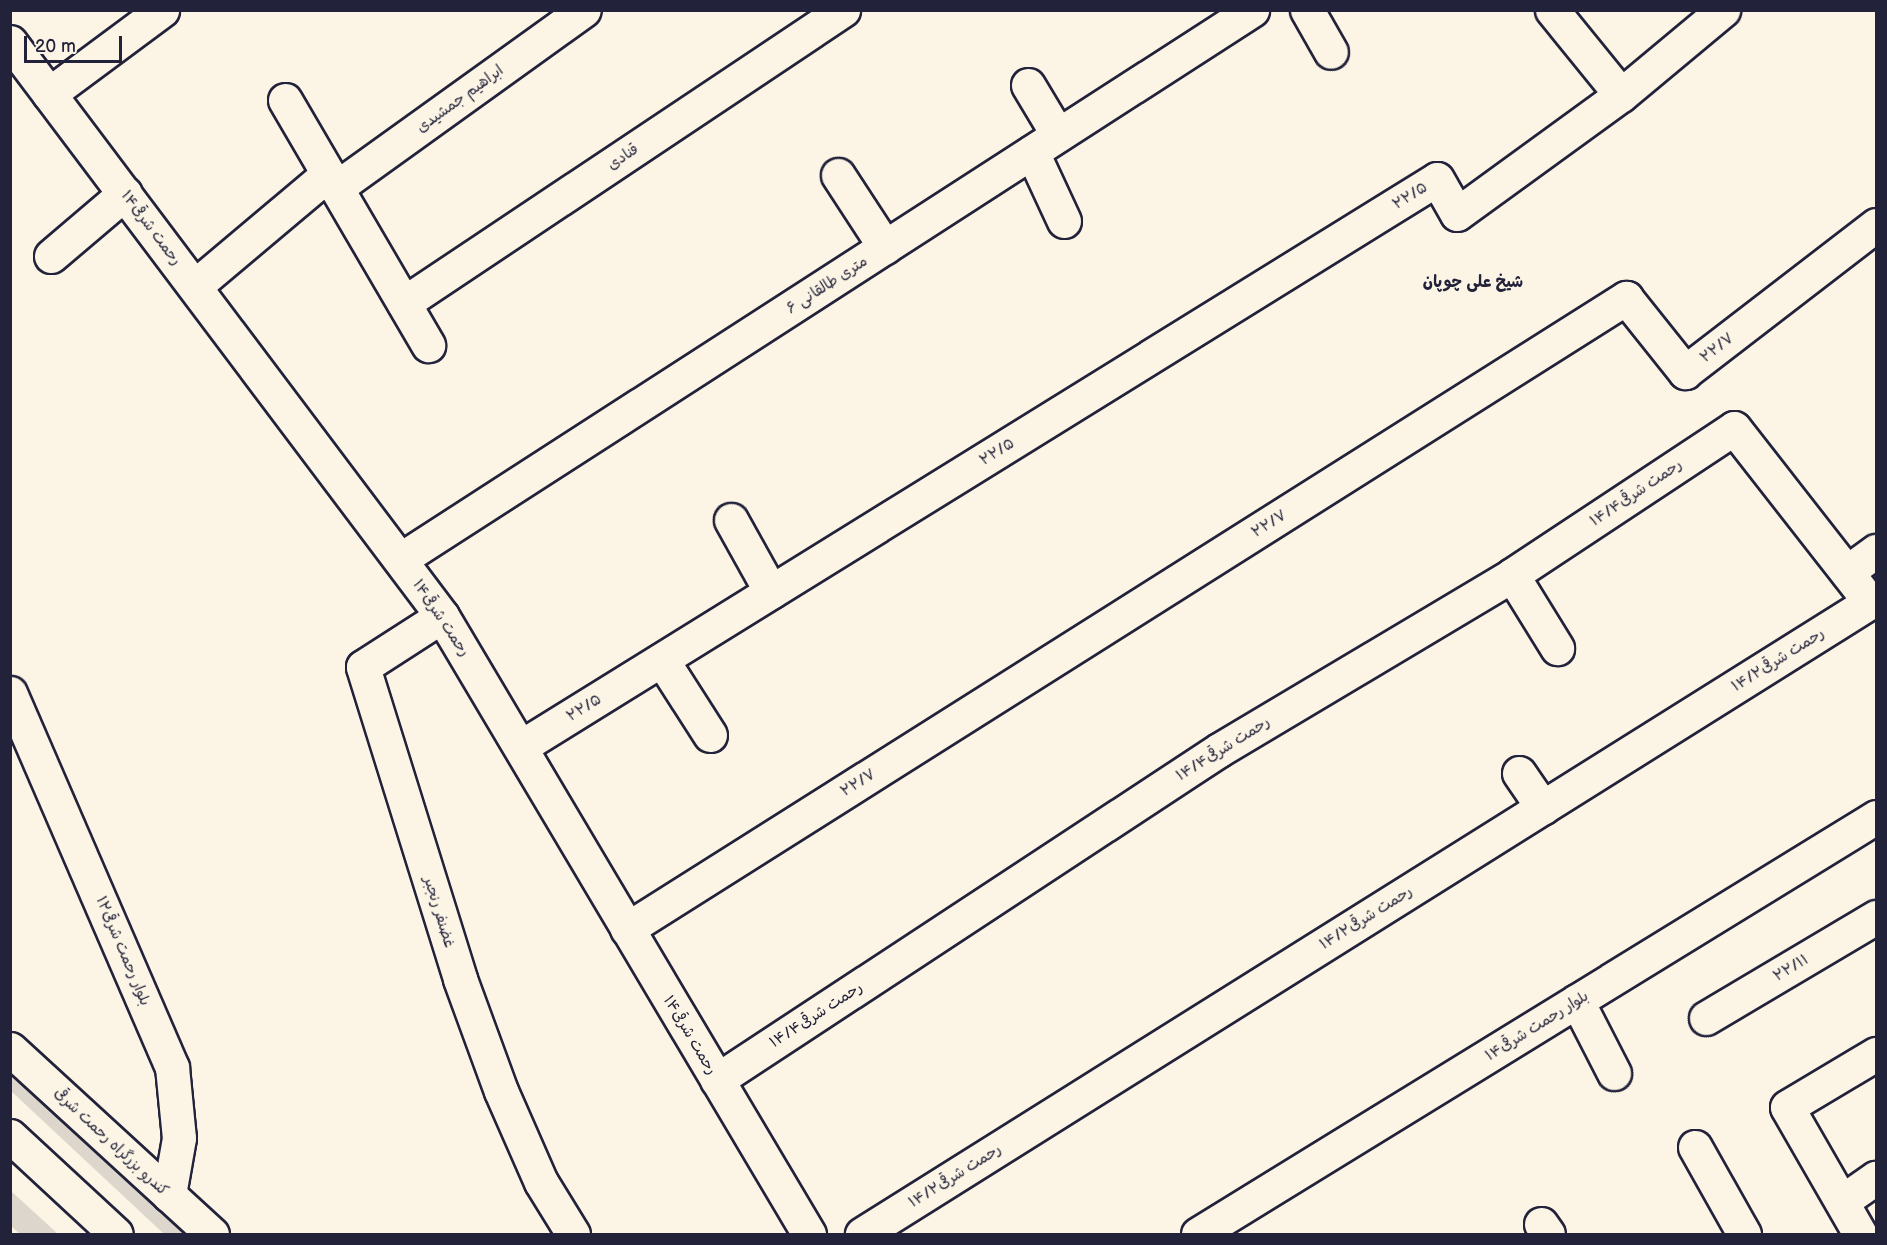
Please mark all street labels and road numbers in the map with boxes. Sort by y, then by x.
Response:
street label: ابراهیم جمشیدی [413,61,507,137]
street label: قنادی [604,140,642,174]
street label: ۲۲/۵ [1389,178,1431,214]
street label: ۱۴رحمت شرقی [117,187,185,269]
street label: ۶ متری طالقانی [783,252,871,318]
street label: ۲۲/۷ [1697,329,1737,367]
street label: ۲۲/۵ [976,434,1018,470]
street label: ۱۴/۴رحمت شرقی [1587,456,1685,530]
street label: ۲۲/۷ [1248,506,1290,542]
street label: ۱۴رحمت شرقی [409,576,473,660]
street label: ۱۴/۲رحمت شرقی [1728,624,1828,696]
street label: ۲۲/۵ [563,690,605,726]
street label: ۱۴/۴رحمت شرقی [1173,713,1273,785]
street label: ۲۲/۷ [837,765,879,801]
street label: غضنفر رنجبر [420,874,458,950]
street label: ۱۴/۲رحمت شرقی [1316,882,1416,954]
street label: بلوار رحمت شرقی۱۲ [92,894,154,1008]
street label: ۲۲/۱۱ [1770,951,1812,985]
street label: ۱۴/۴رحمت شرقی [766,978,866,1052]
street label: بلوار رحمت شرقی۱۴ [1482,987,1592,1065]
street label: ۱۴رحمت شرقی [659,992,721,1078]
street label: کندرو بزرگراه رحمت شرقی [50,1084,172,1200]
street label: ۱۴/۲رحمت شرقی [905,1140,1005,1212]

